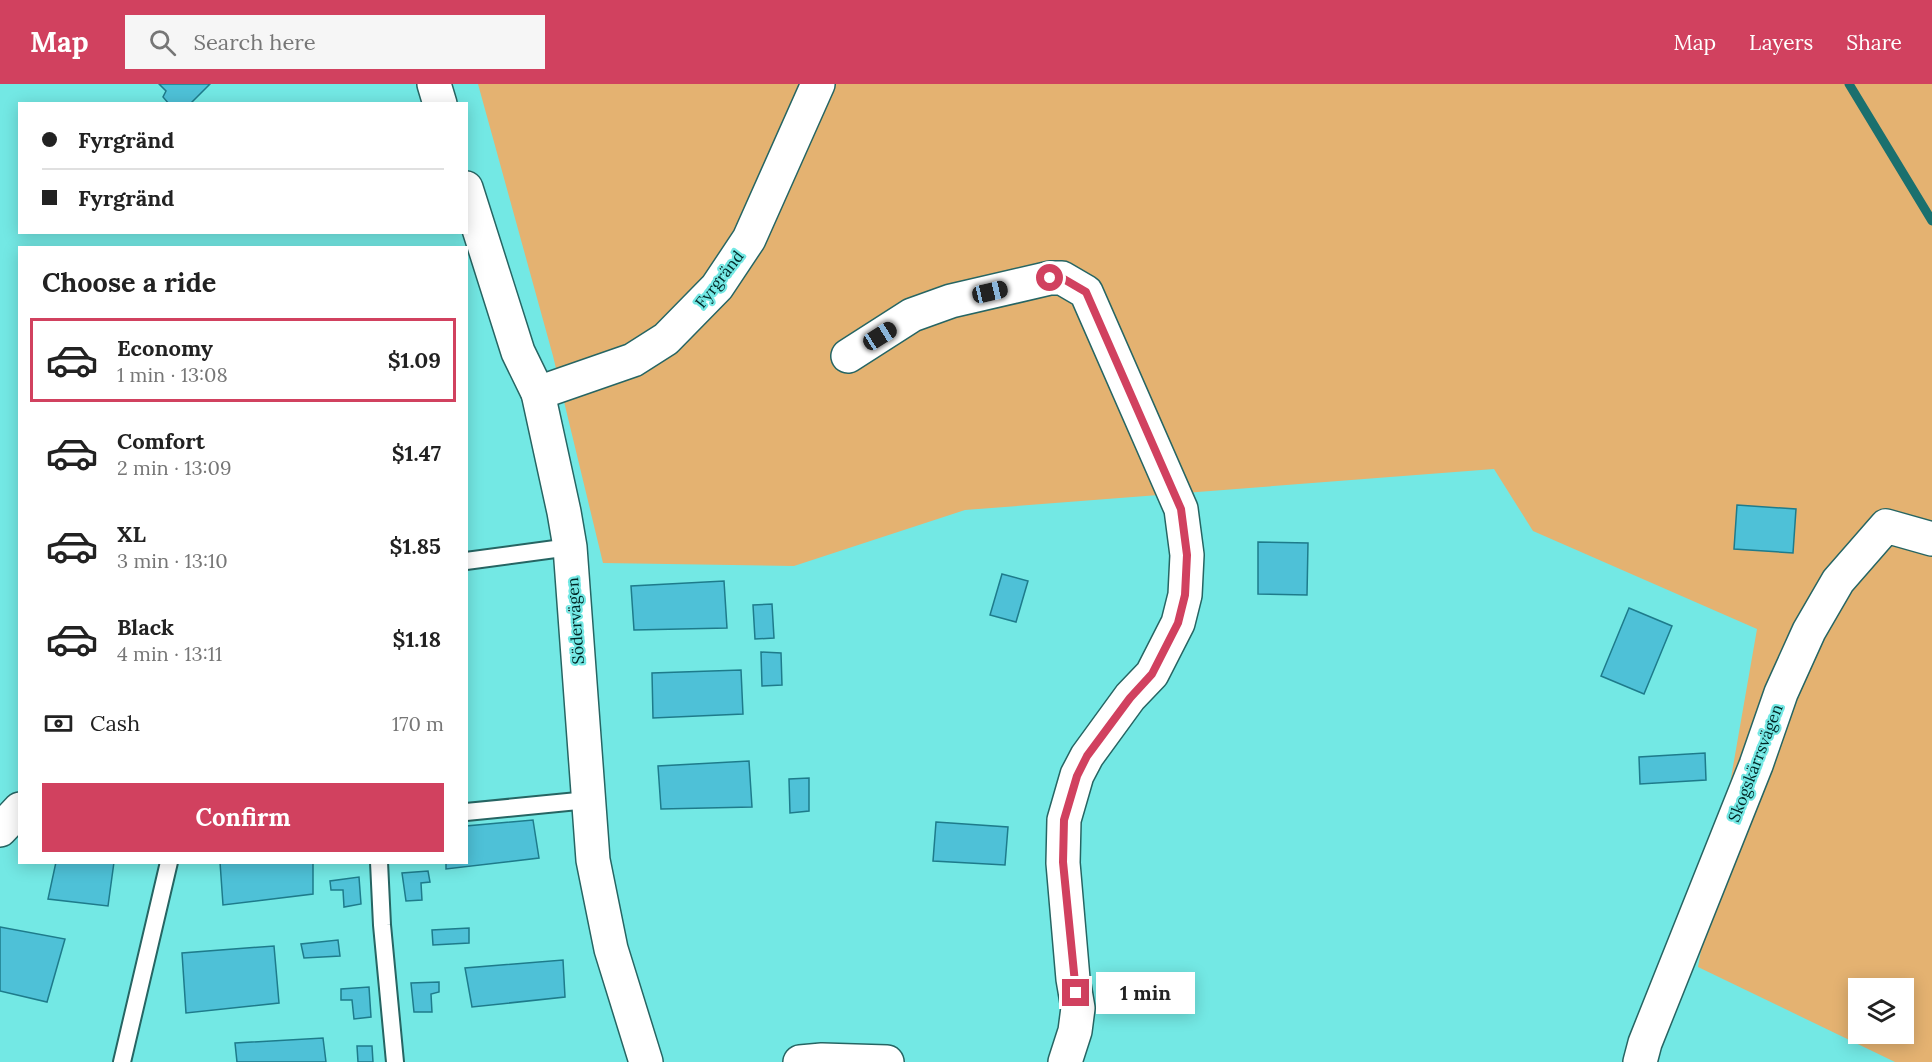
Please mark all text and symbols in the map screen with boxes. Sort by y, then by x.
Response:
search box [125,15,545,69]
text: Map [30,24,89,60]
icon: search [146,26,179,59]
text: Search here [194,28,316,56]
text: Map [1673,29,1716,56]
text: Layers [1749,29,1813,56]
text: Share [1846,29,1902,56]
text: Fyrgränd [78,126,174,154]
text: Fyrgränd [78,184,174,212]
street label: Fyrgränd [690,246,748,312]
route start [1036,264,1063,291]
text: Choose a ride [42,265,216,299]
car [970,279,1010,305]
car [860,319,900,353]
icon: car [45,333,99,387]
text: Economy [117,334,213,362]
text: $1.09 [388,346,441,374]
text: 1 min · 13:08 [117,362,228,387]
icon: car [45,426,99,480]
text: Comfort [117,427,205,455]
text: $1.47 [392,439,441,467]
text: 2 min · 13:09 [117,455,232,480]
icon: car [45,519,99,573]
text: XL [117,520,146,548]
text: $1.85 [390,532,441,560]
text: 3 min · 13:10 [117,548,228,573]
street label: Södervägen [562,577,588,665]
icon: car [45,612,99,666]
text: Black [117,613,174,641]
text: $1.18 [392,625,441,653]
text: 4 min · 13:11 [117,641,222,666]
street label: Skogskärrsvägen [1723,701,1787,825]
icon: cash [42,707,75,740]
text: Cash [90,709,140,737]
text: 170 m [392,711,444,736]
button: Confirm [42,783,444,852]
callout: 1 min [1097,972,1196,1014]
map controls [1848,978,1914,1044]
button: layers [1848,978,1914,1044]
route end [1062,979,1089,1006]
text: 1 min [1120,980,1171,1005]

